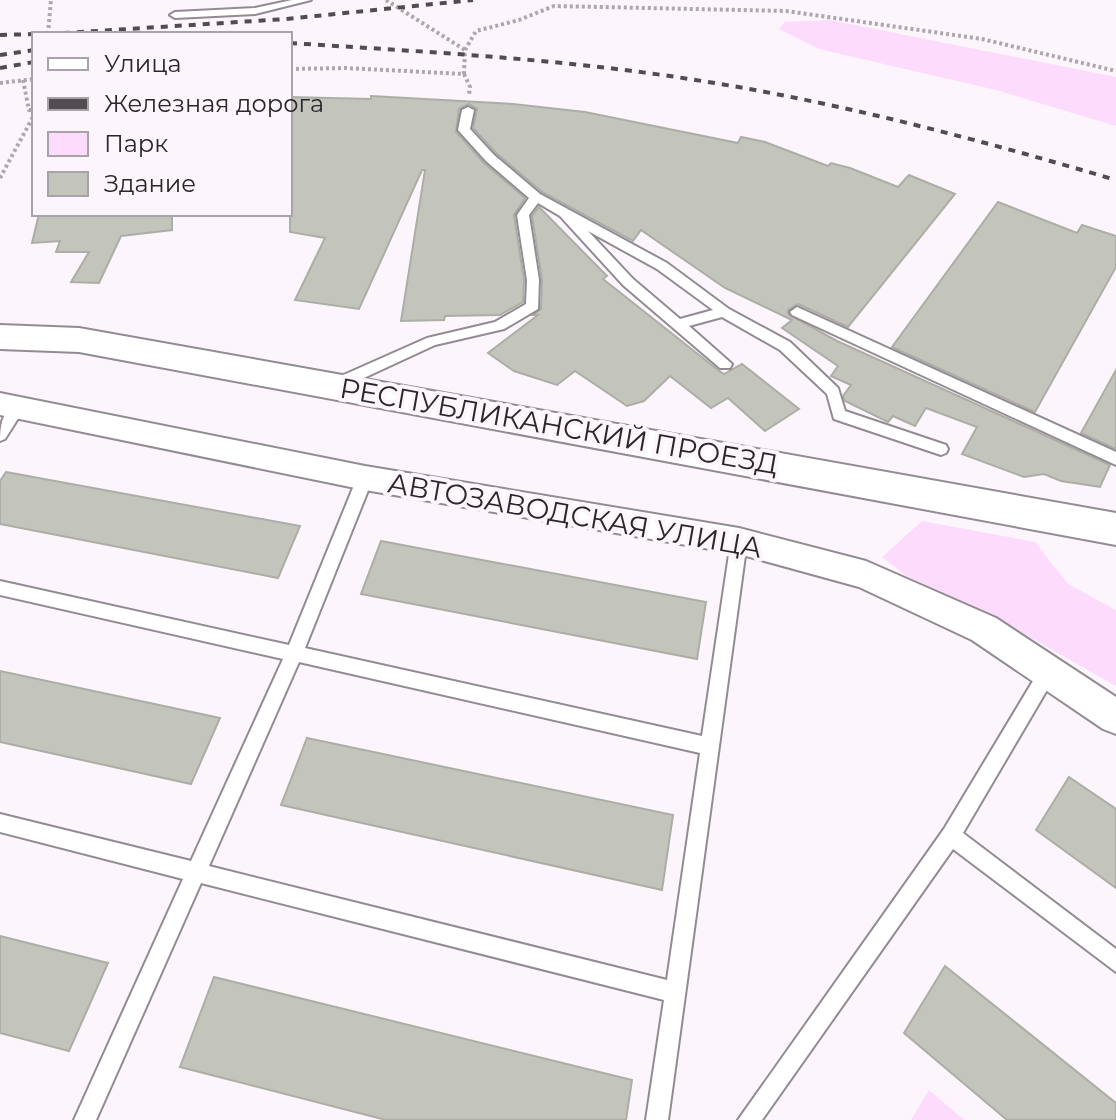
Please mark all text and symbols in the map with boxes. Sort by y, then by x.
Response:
legend [32,32,292,216]
text: Улица [104,49,182,78]
text: Железная дорога [104,89,324,118]
text: Парк [104,129,168,158]
text: Здание [104,169,196,198]
street label: РЕСПУБЛИКАНСКИЙ ПРОЕЗД [337,371,781,481]
street label: АВТОЗАВОДСКАЯ УЛИЦА [385,465,765,565]

